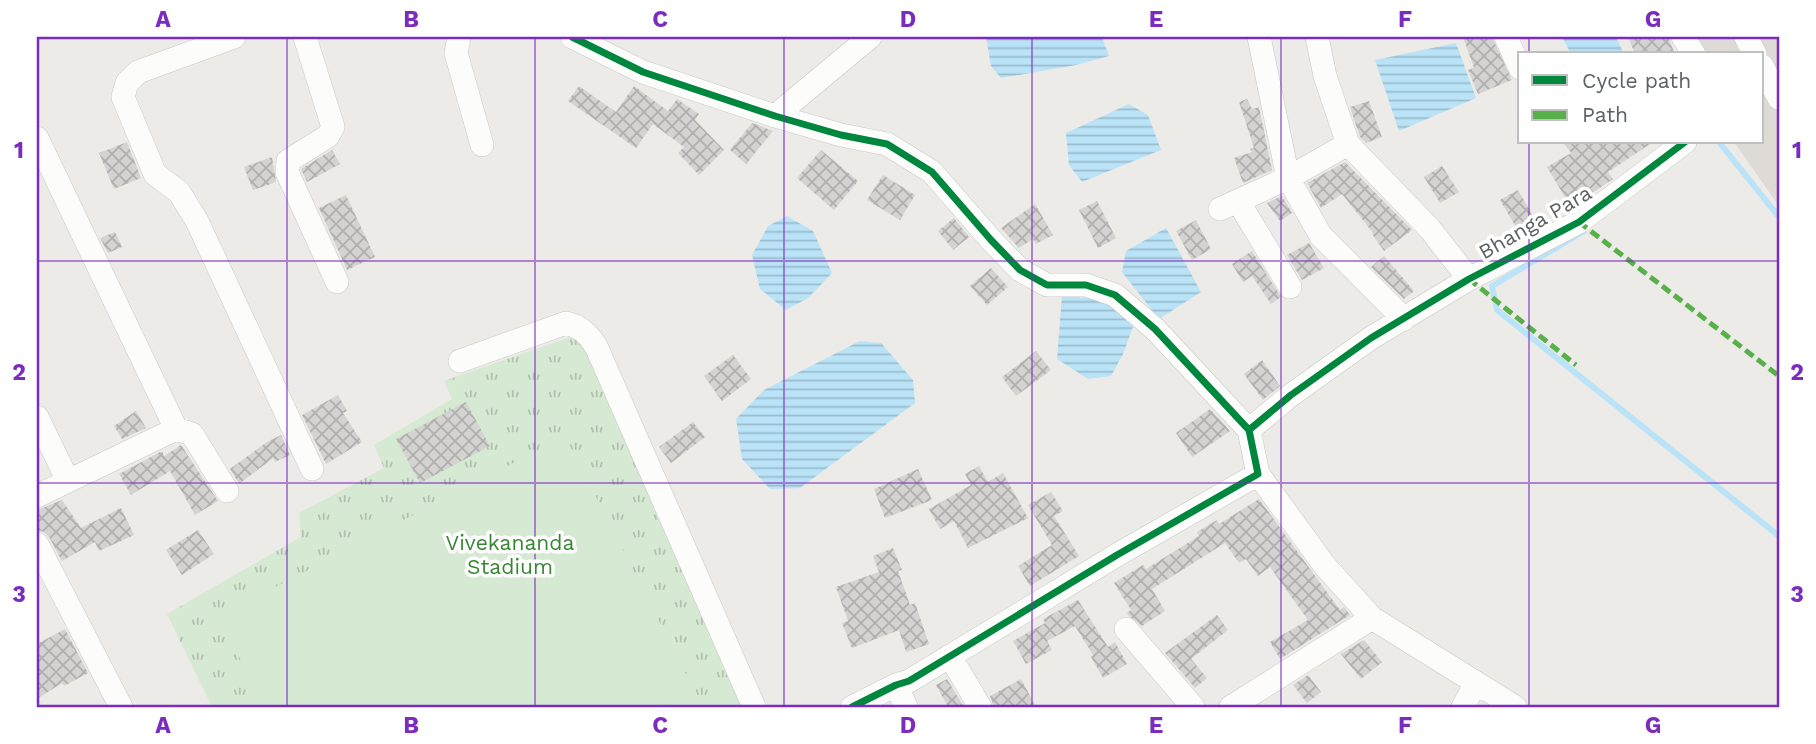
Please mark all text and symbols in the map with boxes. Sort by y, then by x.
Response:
text: A [155,6,171,33]
text: B [403,6,419,33]
text: C [652,6,668,33]
text: D [900,6,916,33]
text: E [1149,6,1163,33]
text: F [1398,6,1412,33]
text: G [1645,6,1661,33]
legend [1518,52,1764,144]
text: Cycle path [1582,68,1691,93]
text: Path [1582,102,1628,127]
text: 1 [14,137,24,164]
text: 1 [1792,137,1802,164]
street label: Bhanga Para [1474,180,1596,264]
text: 2 [12,359,26,386]
text: 2 [1790,359,1804,386]
park label: Vivekananda Stadium [446,530,574,579]
text: 3 [12,581,26,608]
text: 3 [1790,581,1804,608]
text: A [155,712,171,739]
text: B [403,712,419,739]
text: C [652,712,668,739]
text: D [900,712,916,739]
text: E [1149,712,1163,739]
text: F [1398,712,1412,739]
text: G [1645,712,1661,739]

